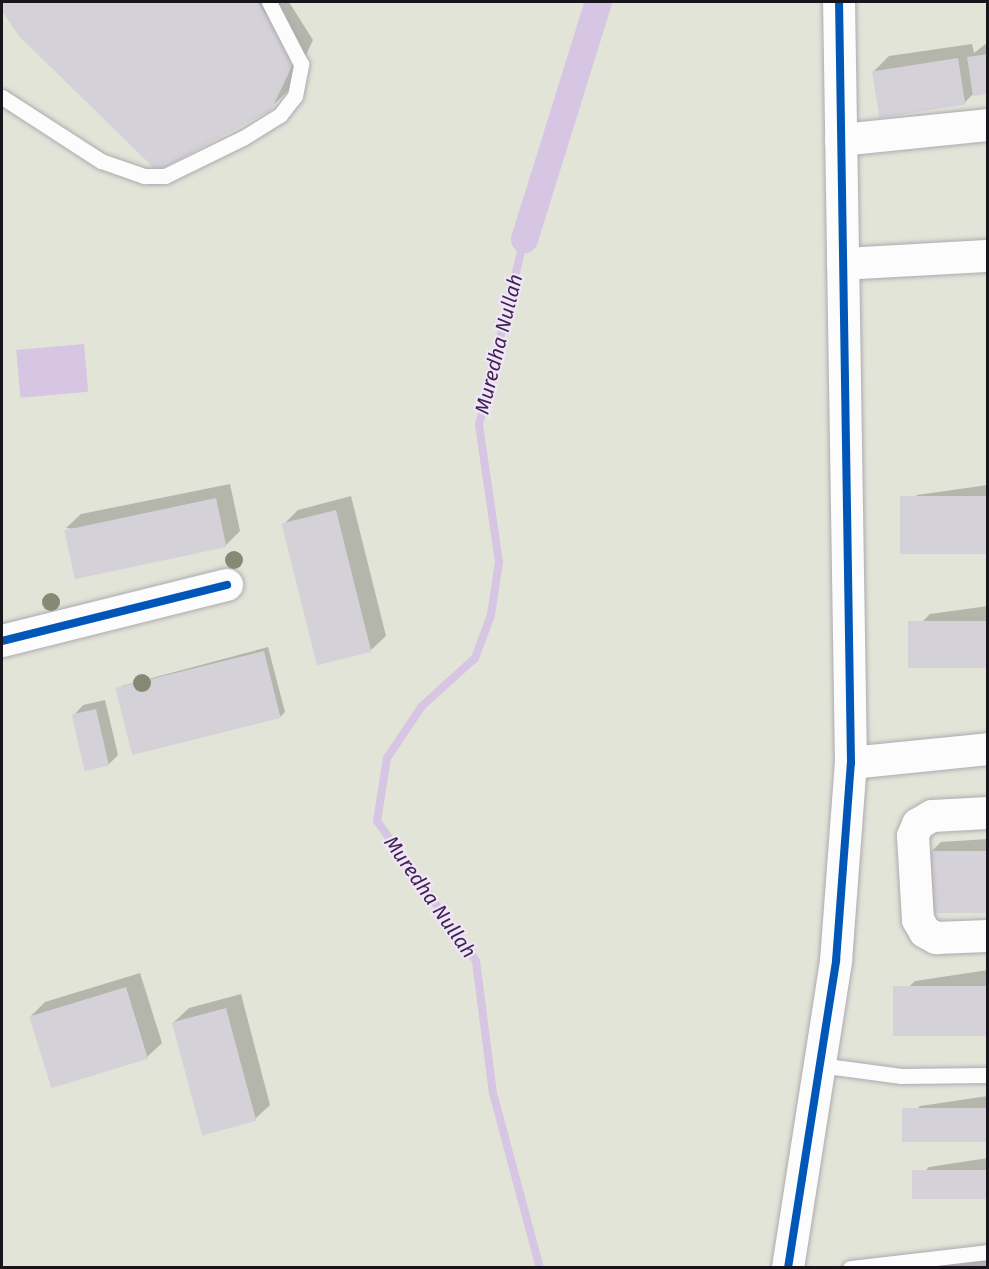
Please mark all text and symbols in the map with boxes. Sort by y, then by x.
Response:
water label: Muredha Nullah [470,271,528,417]
water label: Muredha Nullah [379,831,481,963]

